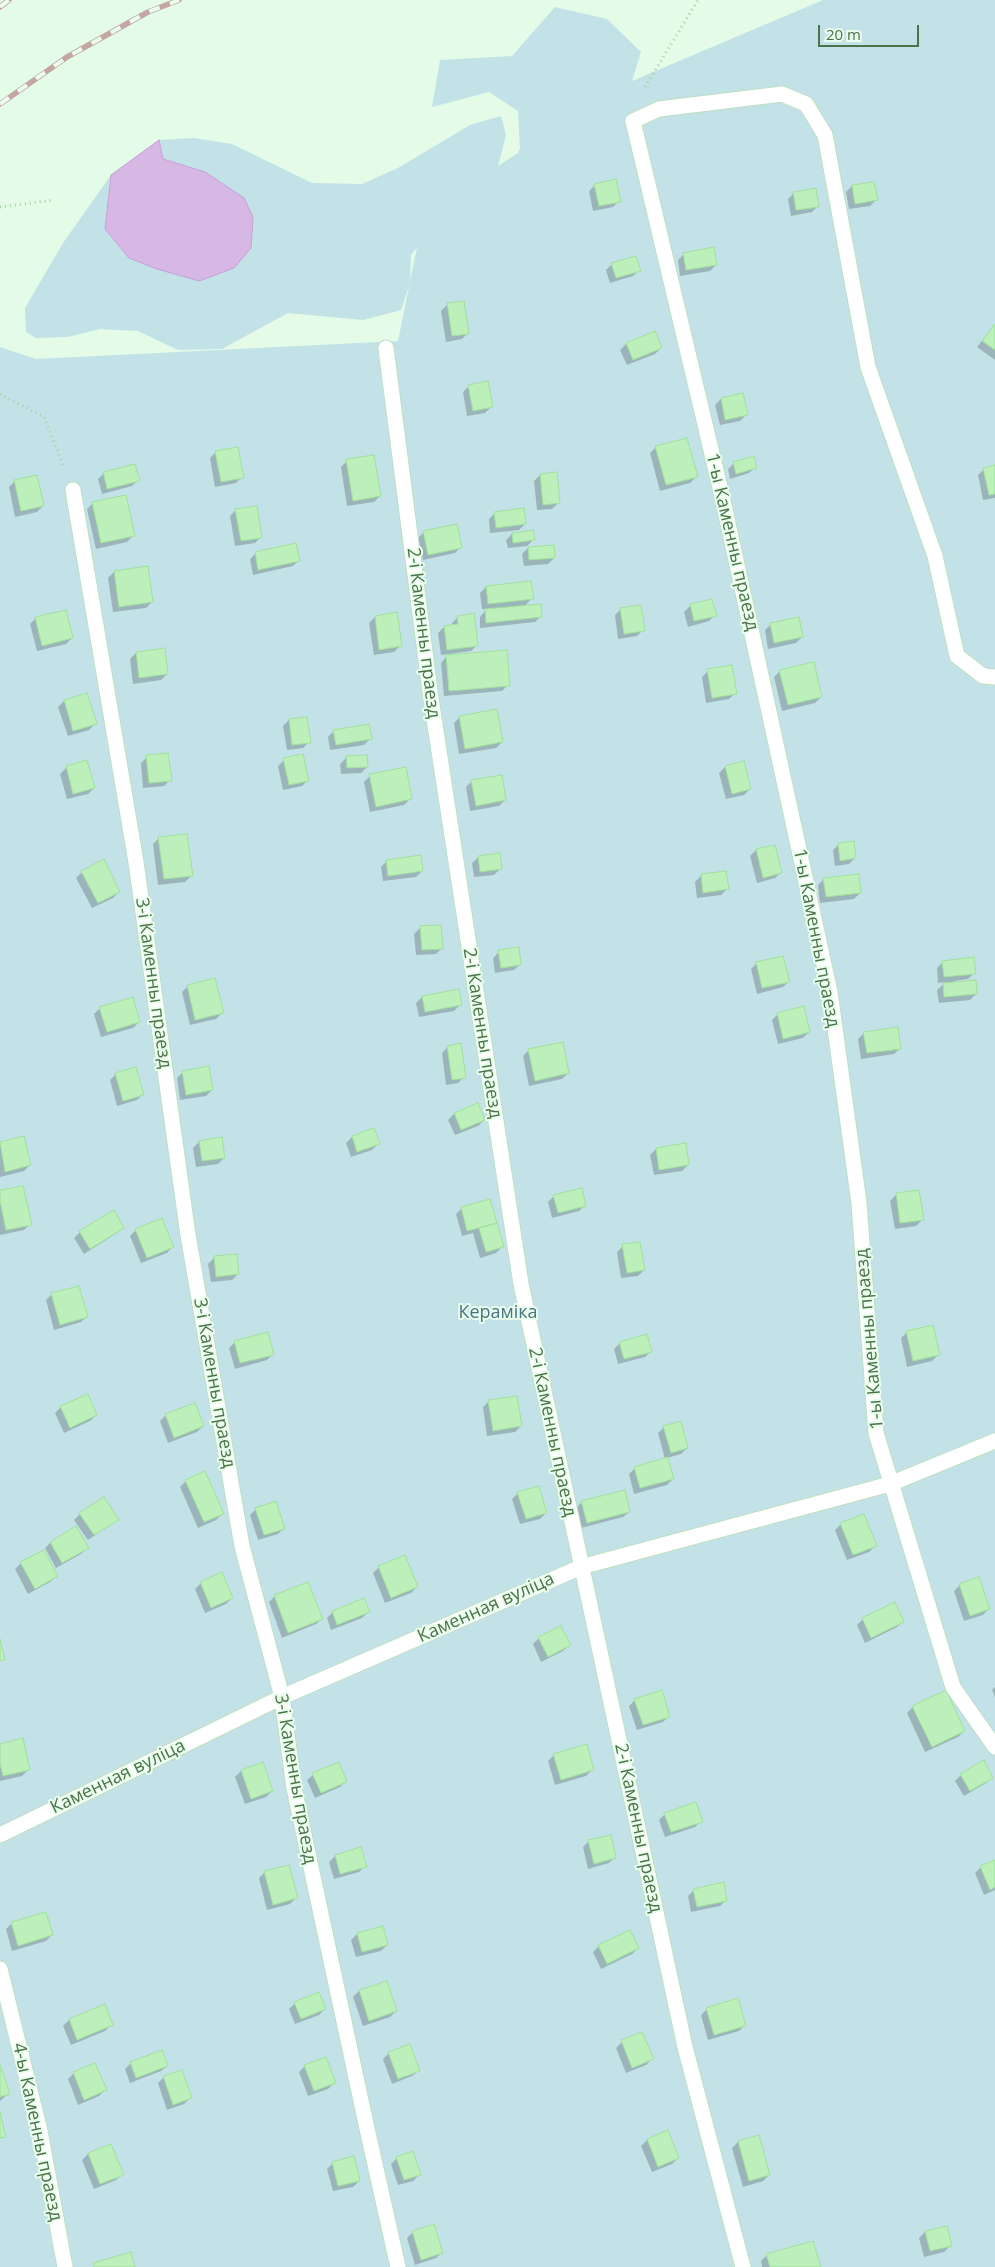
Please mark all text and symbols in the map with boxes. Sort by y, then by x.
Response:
scale bar [820,15,921,47]
text: 20 m [826,24,861,44]
street label: 1-ы Каменны праезд [701,451,763,633]
street label: 2-і Каменны праезд [402,546,444,720]
street label: 1-ы Каменны праезд [788,847,844,1029]
street label: 3-і Каменны праезд [130,896,176,1070]
street label: 2-і Каменны праезд [458,946,506,1120]
street label: 1-ы Каменны праезд [851,1248,889,1430]
street label: 3-і Каменны праезд [188,1296,240,1470]
park label: Кераміка [458,1302,538,1324]
street label: 2-і Каменны праезд [524,1346,580,1518]
street label: Каменная вуліца [414,1568,558,1648]
street label: 3-і Каменны праезд [269,1692,321,1866]
street label: Каменная вуліца [47,1735,189,1819]
street label: 2-і Каменны праезд [610,1742,666,1914]
street label: 4-ы Каменны праезд [8,2041,66,2223]

